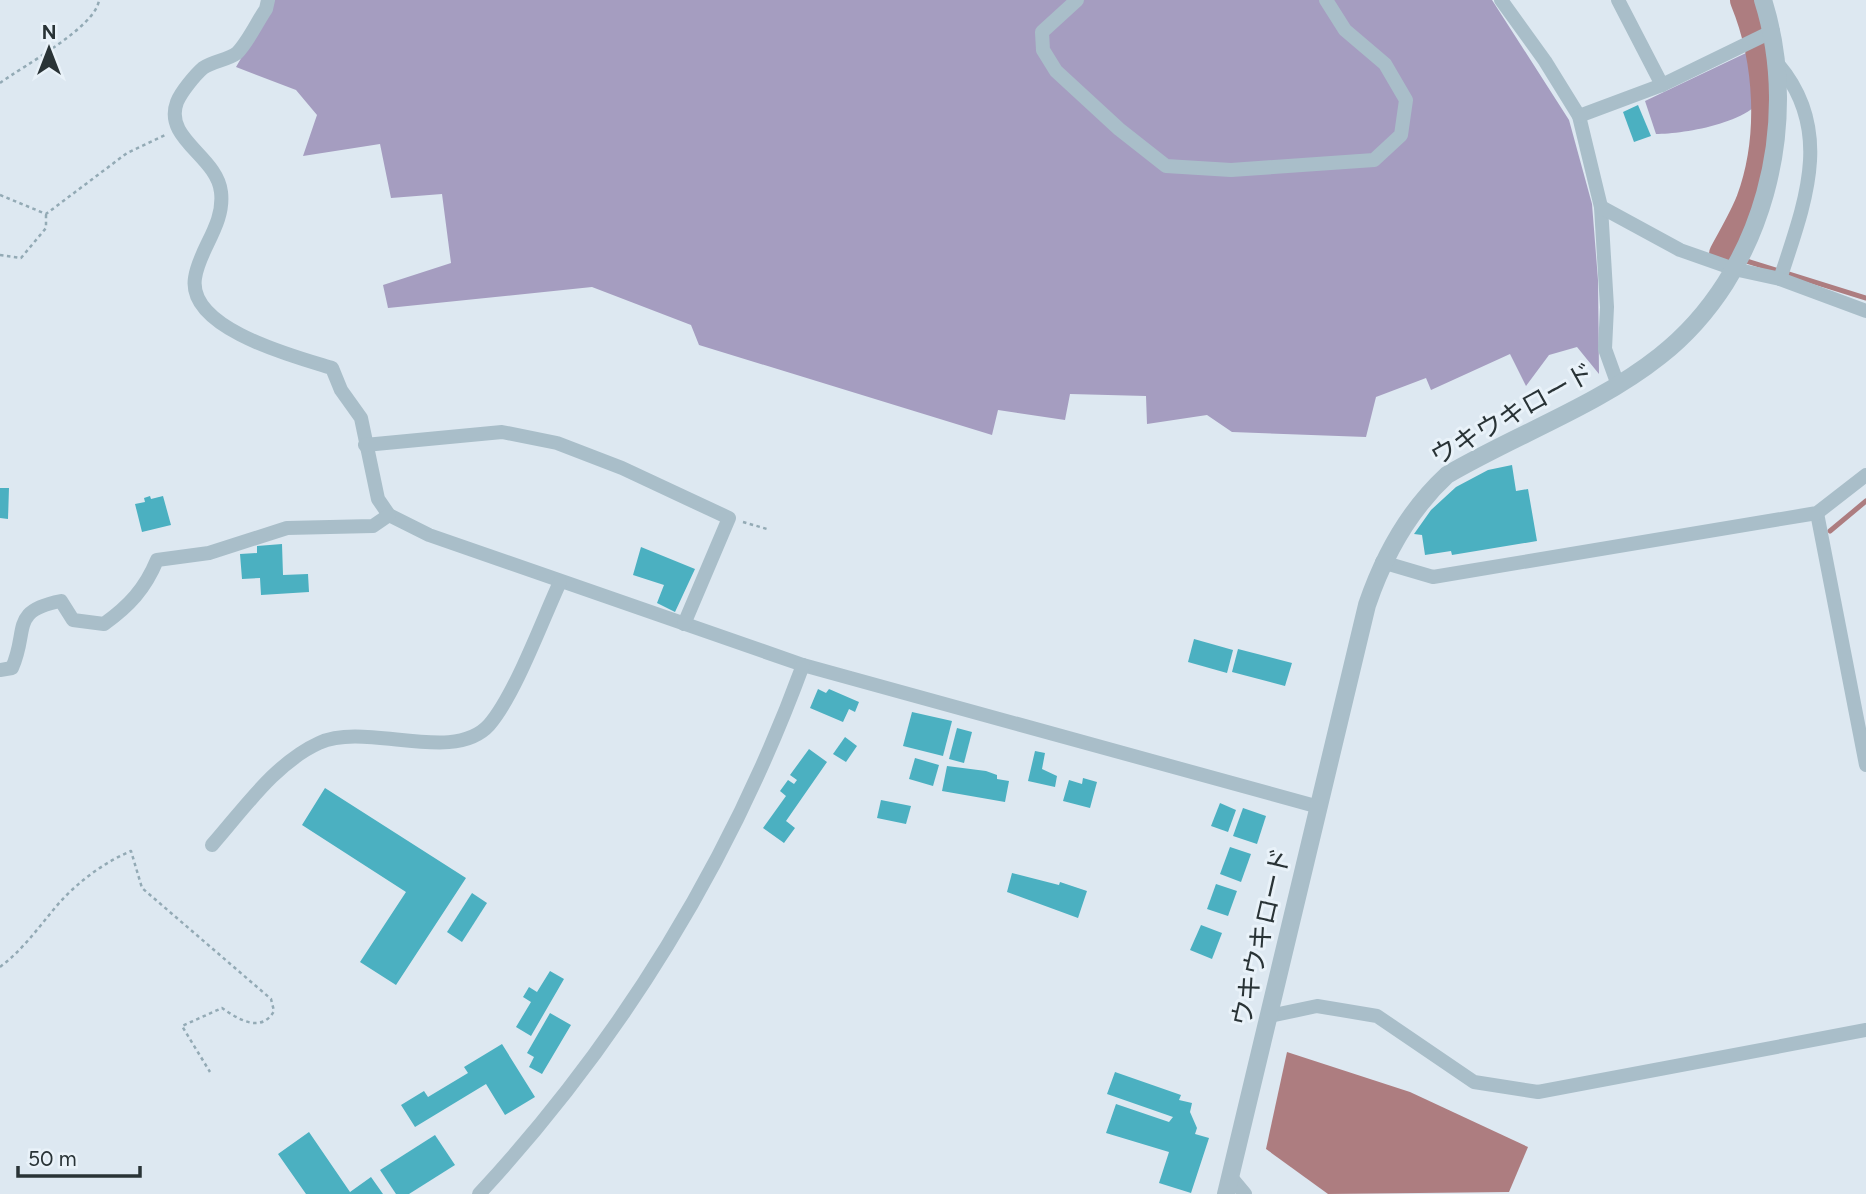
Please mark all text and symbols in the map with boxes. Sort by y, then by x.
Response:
north arrow [14,14,84,84]
text: N [42,21,56,44]
street label: ウキウキロード [1425,356,1599,472]
street label: ウキウキロード [1225,845,1297,1029]
scale bar [18,1134,140,1178]
text: 50 m [28,1146,77,1171]

